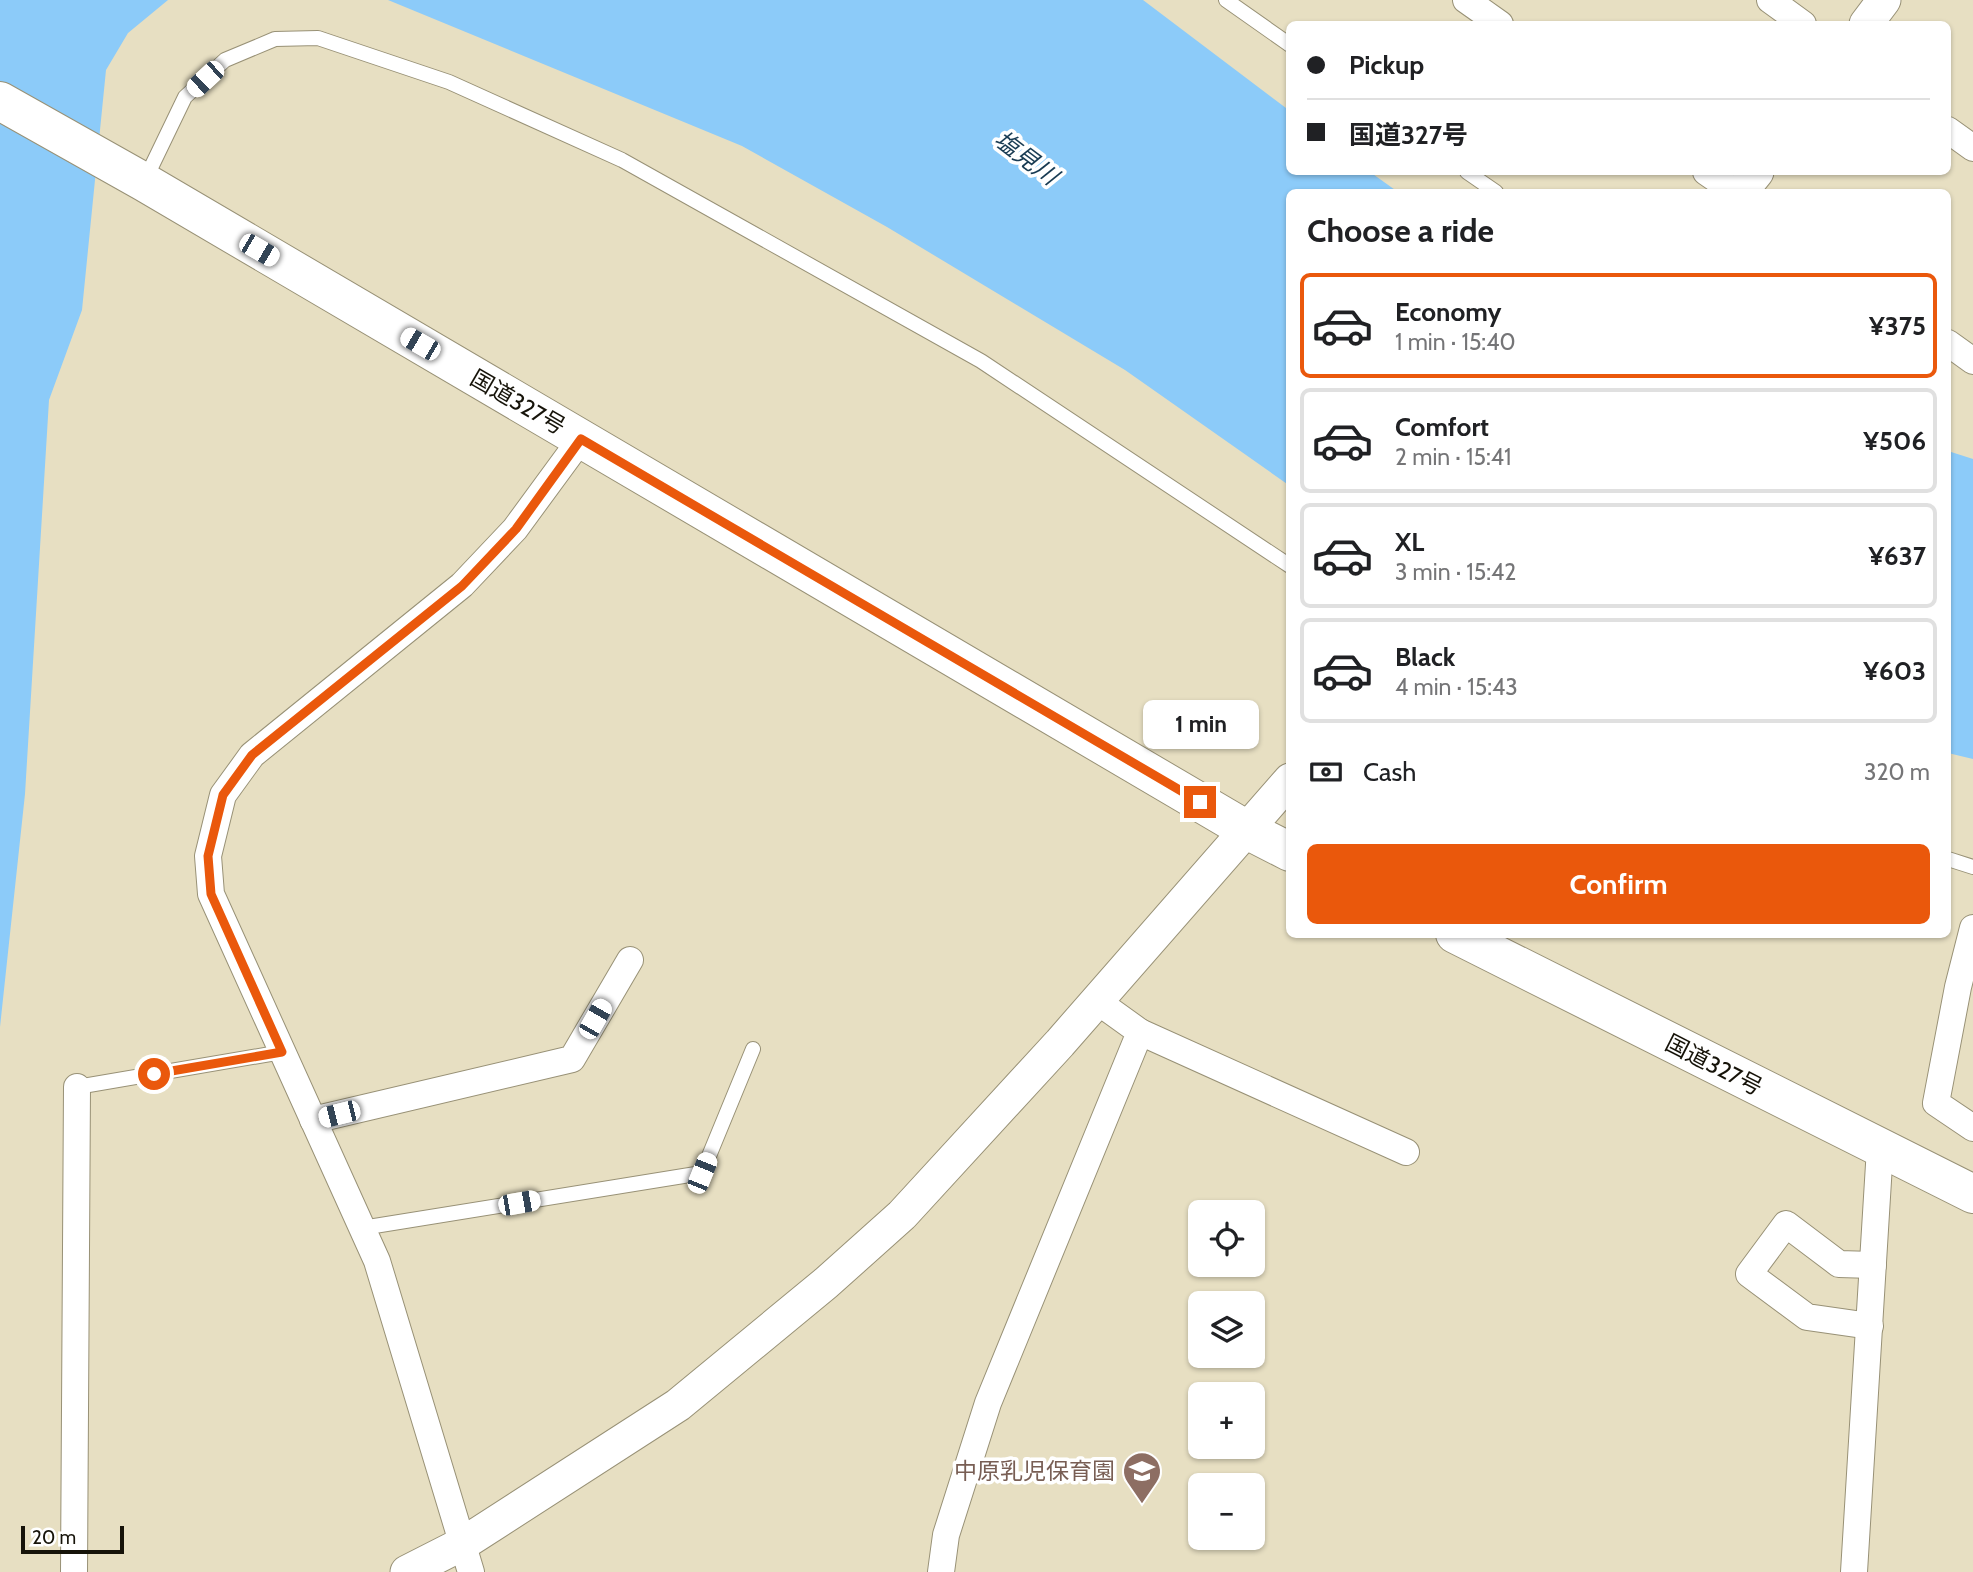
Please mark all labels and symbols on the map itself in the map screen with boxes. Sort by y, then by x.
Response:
car [183,57,228,101]
water label: 塩見川 [989,124,1066,193]
car [236,230,283,270]
car [397,324,444,364]
street label: 国道327号 [465,364,571,440]
callout: 1 min [1142,700,1258,750]
route end [1184,786,1216,818]
car [576,996,615,1042]
street label: 国道327号 [1661,1029,1767,1101]
route start [138,1058,170,1090]
car [317,1099,362,1129]
car [685,1150,720,1196]
car [497,1189,542,1217]
school or university icon: 中原乳児保育園 [1121,1450,1163,1505]
place label: 中原乳児保育園 [954,1457,1115,1485]
scale bar [21,1523,124,1555]

